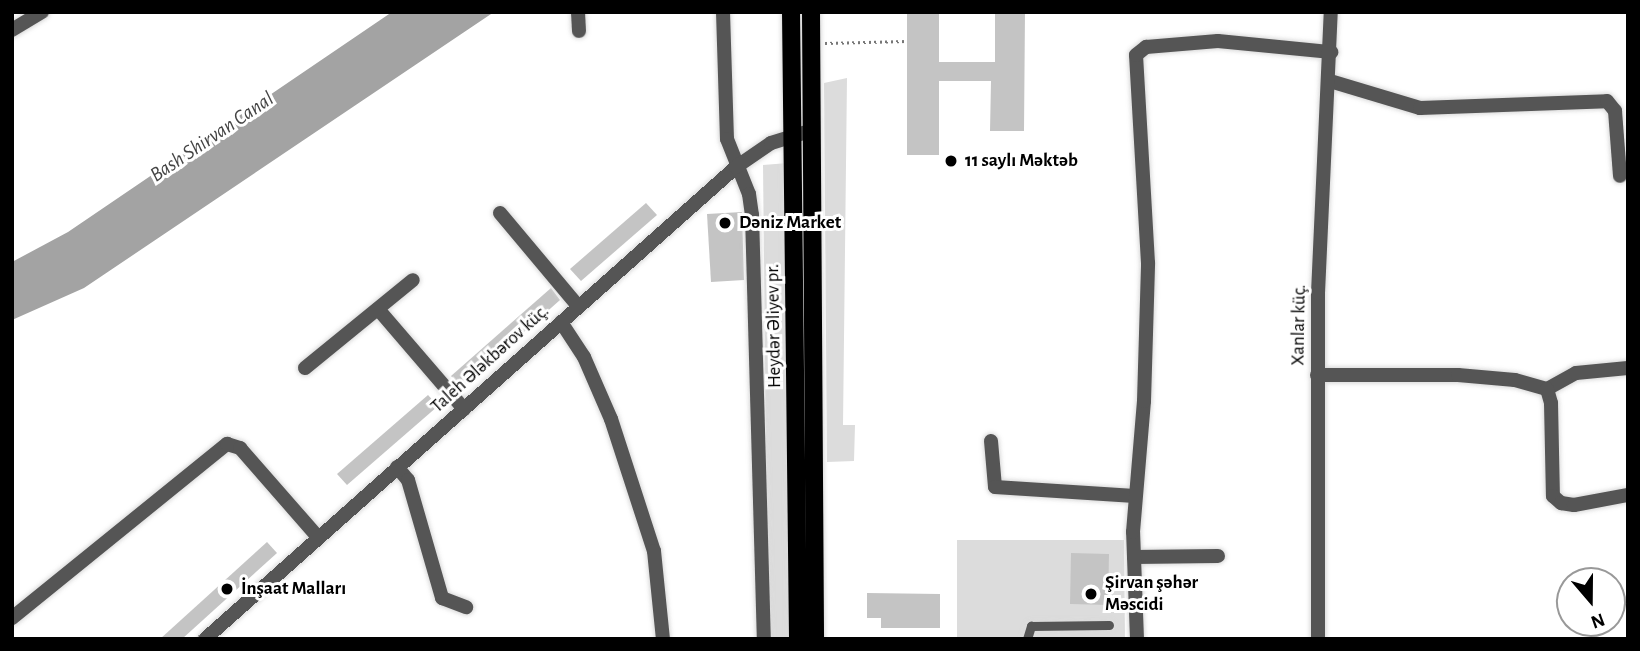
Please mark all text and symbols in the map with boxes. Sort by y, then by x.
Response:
water label: Bash Shirvan Canal [145,86,279,188]
place label: 11 saylı Məktəb [965,150,1078,172]
marker: 11 saylı Məktəb [943,153,959,169]
place label: Dəniz Market [739,212,841,234]
marker: Dəniz Market [717,215,733,231]
street label: Heydər Əliyev pr. [762,264,786,388]
street label: Xanlar küç. [1287,284,1311,366]
street label: Taleh Ələkbərov küç. [426,300,554,418]
north arrow [1556,567,1626,637]
place label: Şirvan şəhər Məscidi [1105,572,1198,616]
place label: İnşaat Malları [241,578,346,600]
marker: İnşaat Malları [219,581,235,597]
marker: Şirvan şəhər Məscidi [1083,586,1099,602]
text: N [1588,609,1607,632]

